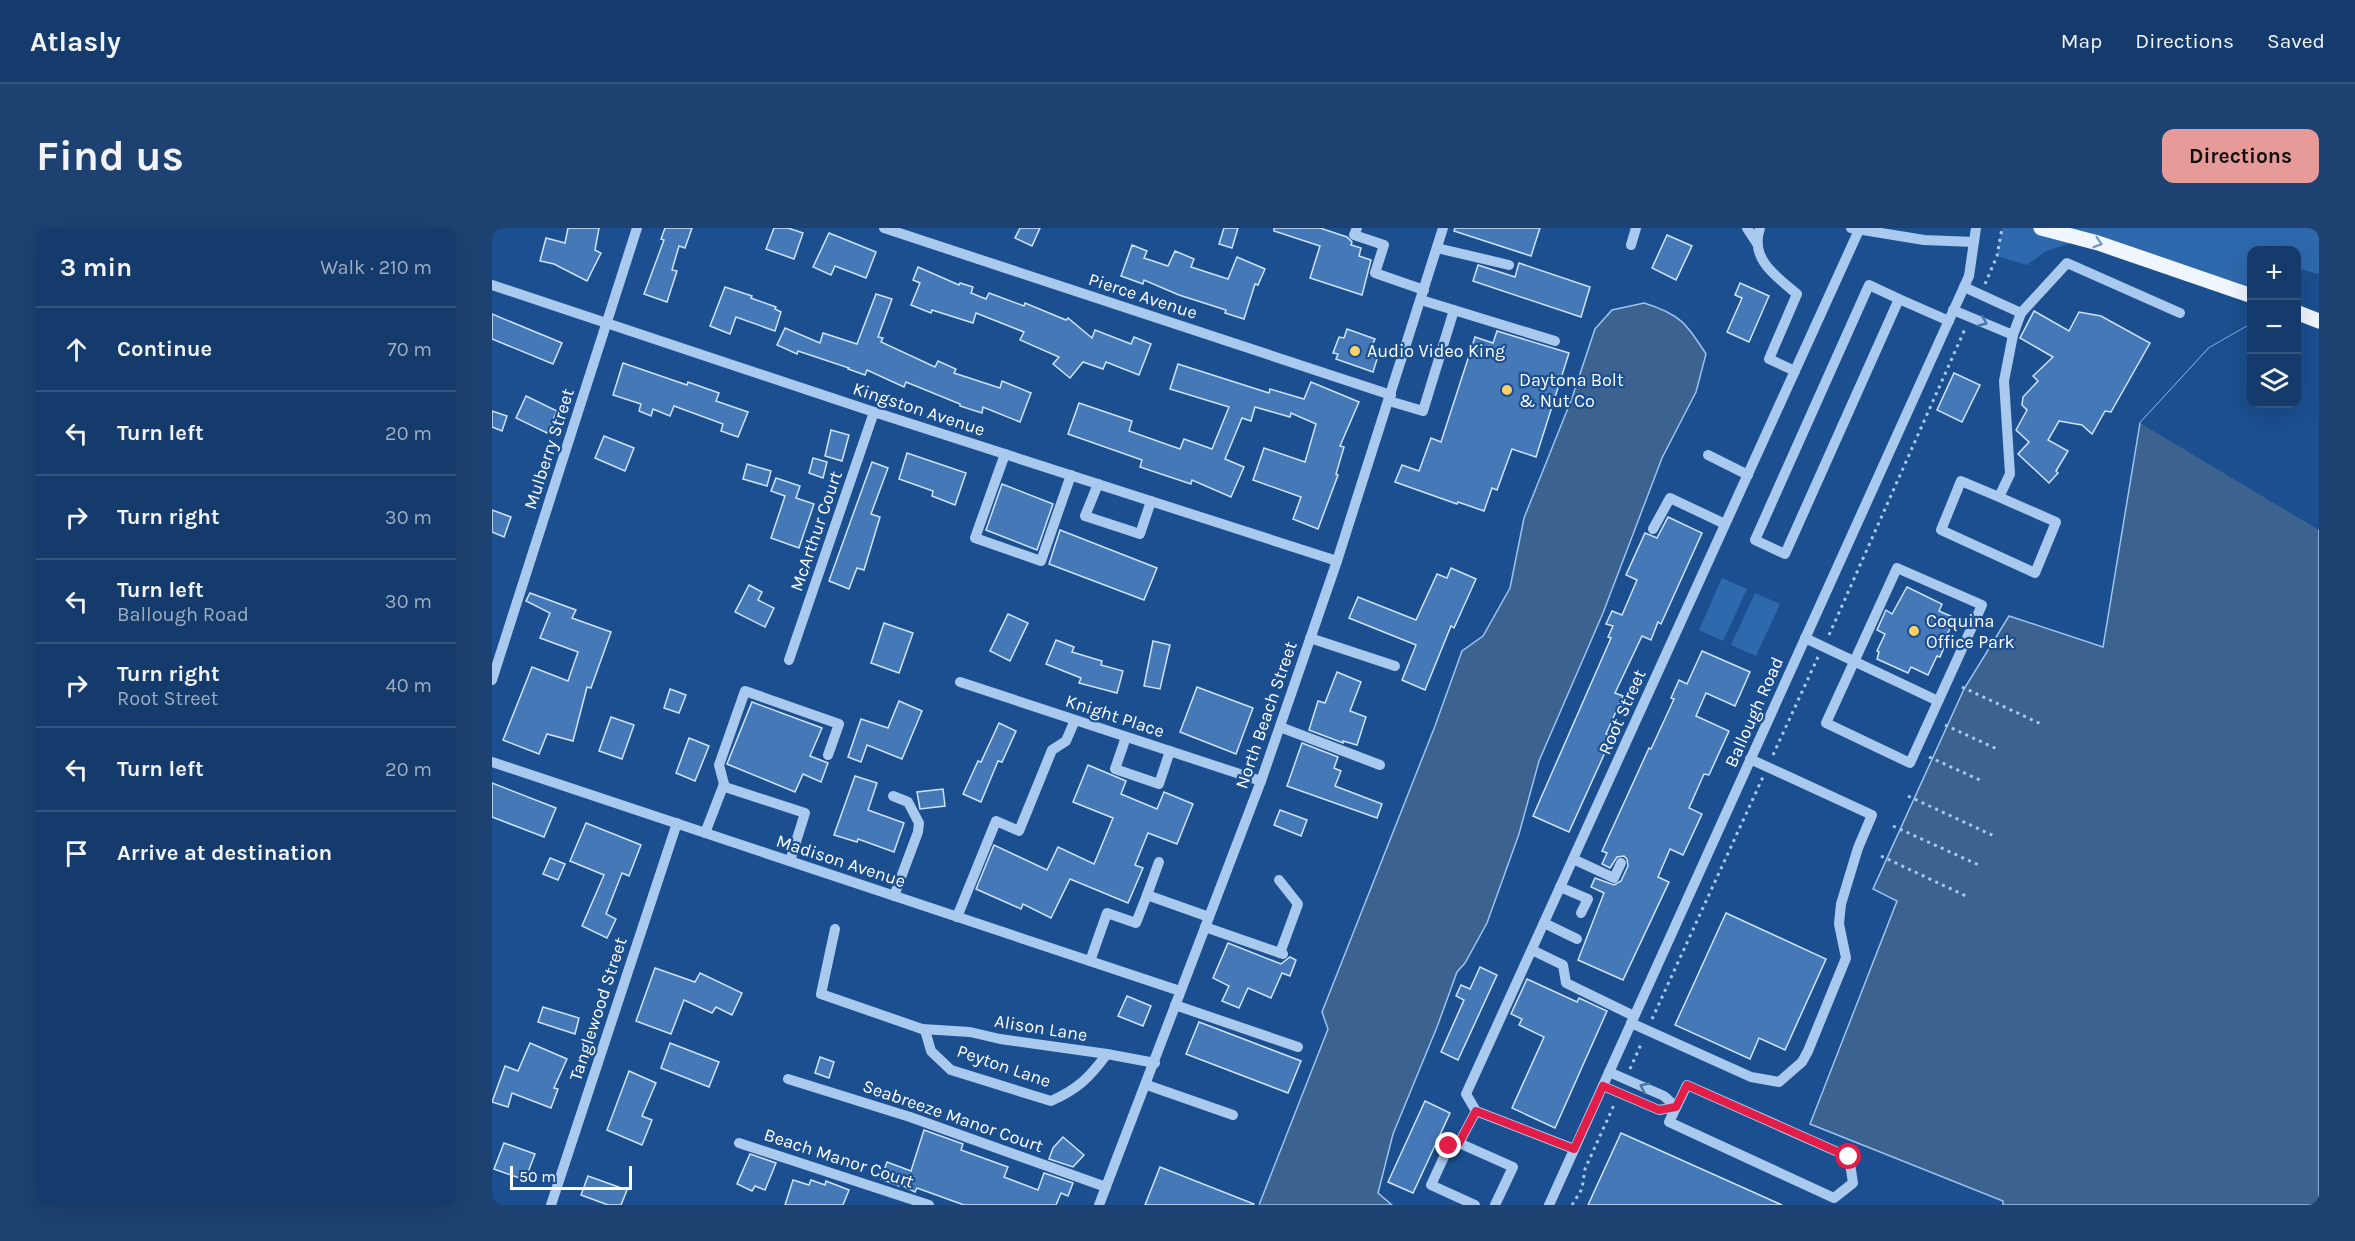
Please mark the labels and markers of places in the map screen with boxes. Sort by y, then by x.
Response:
place label: Audio Video King [1367,340,1505,362]
marker: Audio Video King [1348,344,1362,358]
place label: Daytona Bolt & Nut Co [1519,369,1624,412]
marker: Daytona Bolt & Nut Co [1500,383,1514,397]
place label: Coquina Office Park [1926,610,2015,653]
marker: Coquina Office Park [1907,624,1921,638]

